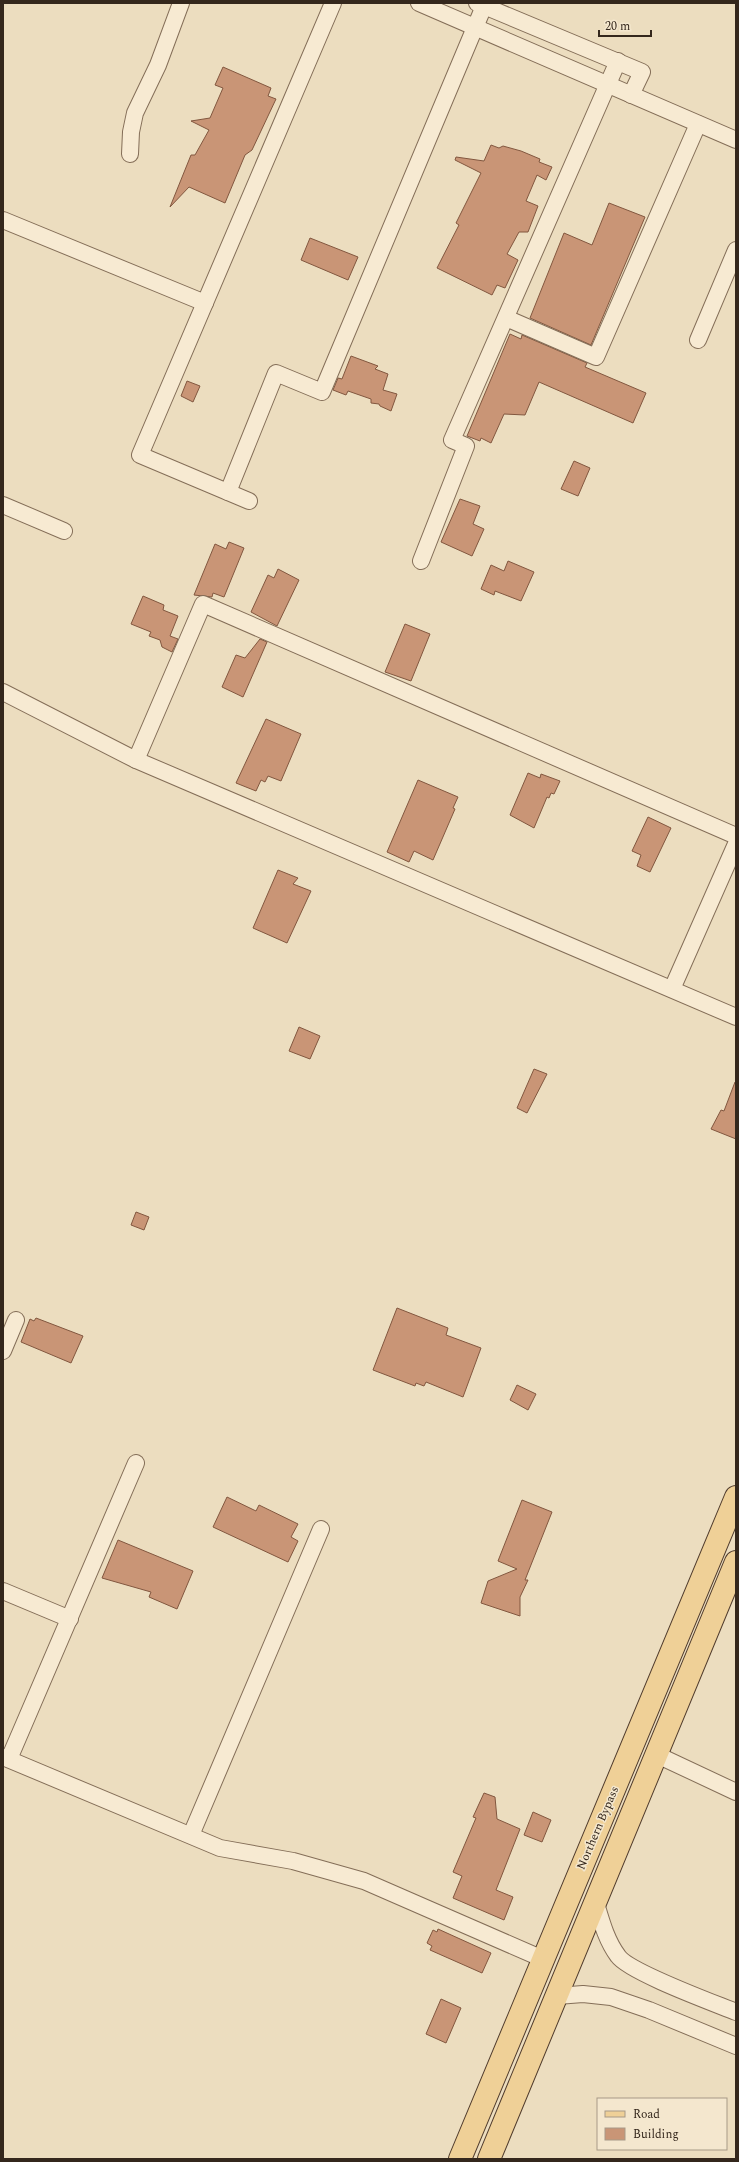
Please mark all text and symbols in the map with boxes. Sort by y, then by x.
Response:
scale bar [599,12,651,38]
text: 20 m [605,17,630,36]
street label: Northern Bypass [572,1783,624,1873]
legend [597,2098,727,2150]
text: Road [633,2105,660,2124]
text: Building [633,2125,679,2144]

